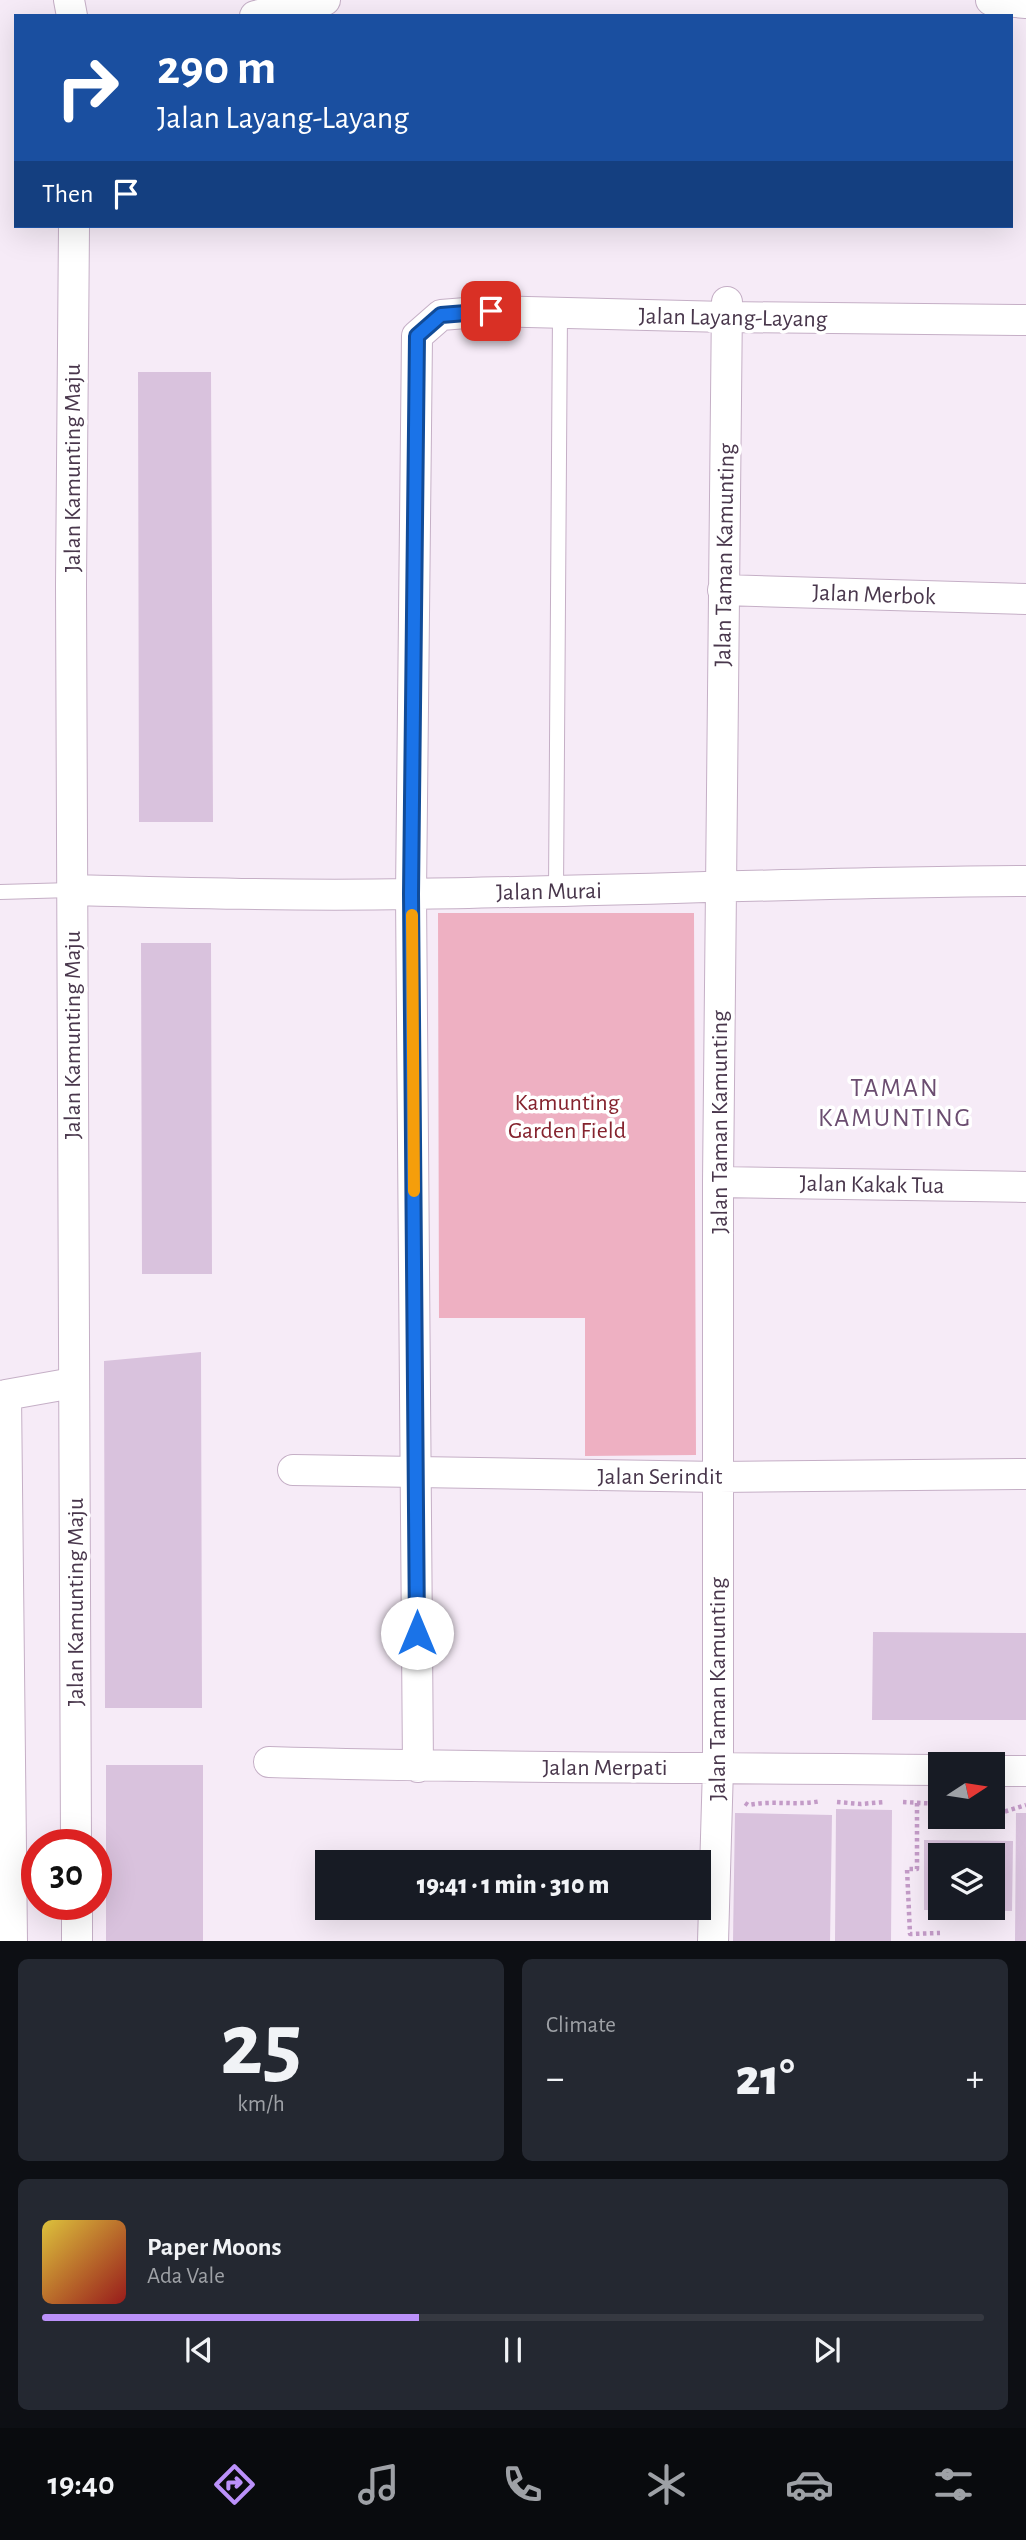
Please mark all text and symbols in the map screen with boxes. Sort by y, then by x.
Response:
icon: right [42,42,133,133]
text: 290 m [157,44,276,93]
text: Jalan Layang-Layang [157,102,409,134]
icon: arrive [107,175,145,213]
text: Then [42,181,93,207]
pin [461,281,521,341]
icon: arrive [472,292,510,330]
street label: Jalan Layang-Layang [638,304,828,332]
street label: Jalan Kamunting Maju [61,364,85,572]
street label: Jalan Taman Kamunting [711,443,739,667]
street label: Jalan Merbok [812,581,936,609]
street label: Jalan Murai [496,879,602,905]
street label: Jalan Kamunting Maju [61,931,85,1139]
street label: Jalan Taman Kamunting [708,1010,732,1234]
district label: TAMAN KAMUNTING [818,1075,972,1131]
park label: Kamunting Garden Field [508,1091,626,1143]
street label: Jalan Kakak Tua [799,1172,945,1198]
street label: Jalan Serindit [598,1465,723,1489]
street label: Jalan Kamunting Maju [64,1498,88,1706]
street label: Jalan Taman Kamunting [706,1577,730,1801]
position arrow [380,1596,454,1670]
north arrow [928,1752,1004,1829]
map controls [928,1752,1005,1920]
street label: Jalan Merpati [542,1756,668,1780]
speed limit sign: 30 [21,1829,112,1920]
button: layers [928,1843,1005,1920]
text: 19:41 · 1 min · 310 m [417,1872,609,1898]
text: 25 [220,2000,302,2091]
text: Climate [546,2014,616,2037]
text: 21° [735,2052,795,2104]
text: − [546,2060,564,2098]
text: + [966,2060,984,2098]
text: km/h [237,2093,285,2116]
text: Paper Moons [147,2234,282,2260]
text: Ada Vale [147,2265,225,2288]
icon: previous [180,2331,218,2369]
icon: pause [494,2331,532,2369]
icon: next [808,2331,846,2369]
icon: directions [210,2460,259,2509]
icon: music [354,2460,403,2509]
icon: phone [498,2460,547,2509]
icon: climate [642,2460,691,2509]
icon: car [785,2460,834,2509]
icon: filters [929,2460,978,2509]
text: 19:40 [47,2468,115,2500]

